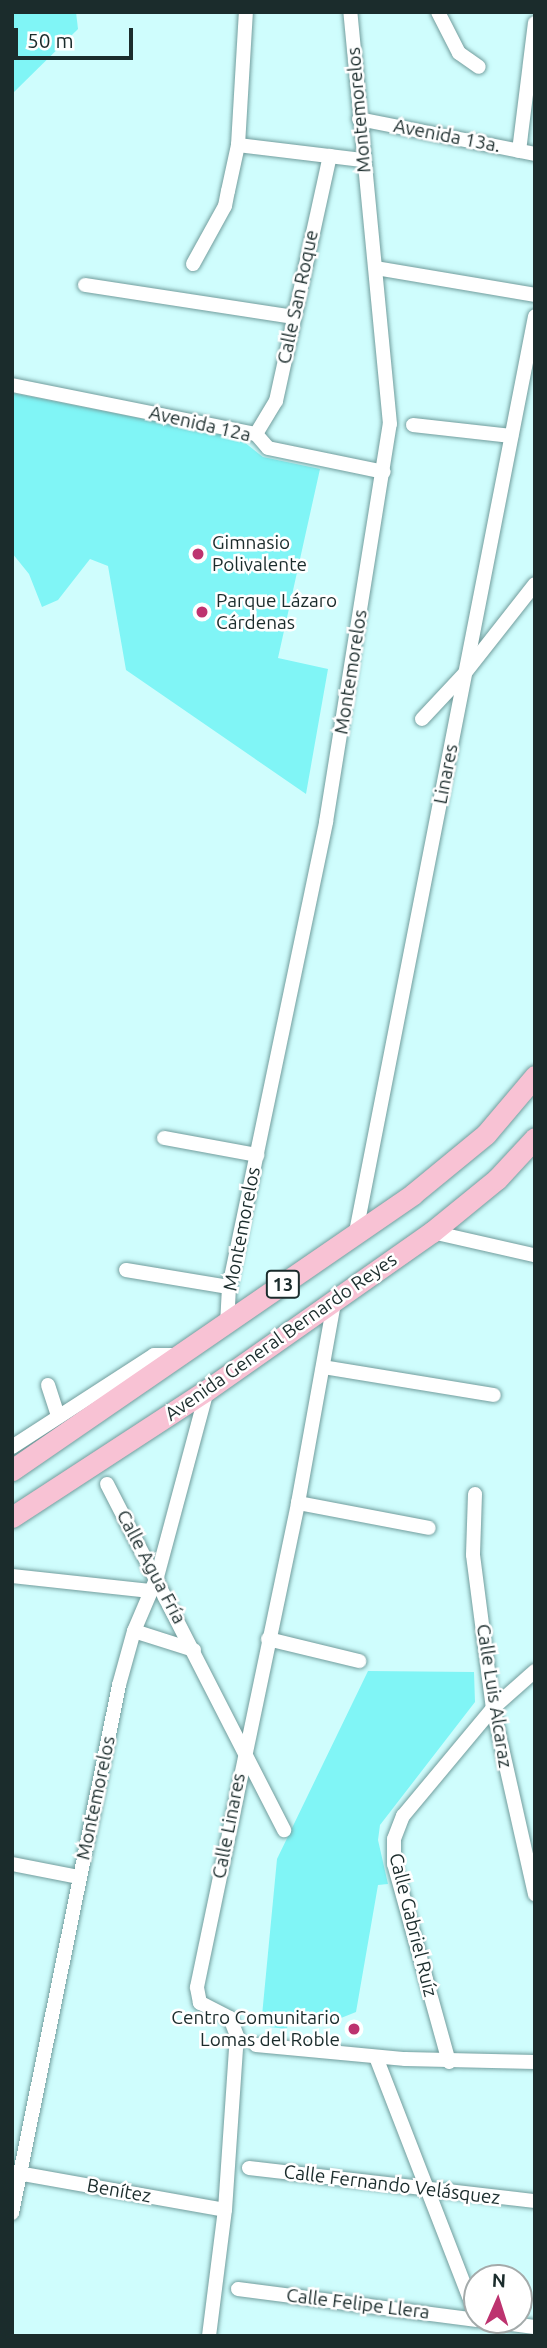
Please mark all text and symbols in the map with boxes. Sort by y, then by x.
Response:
scale bar [18,14,136,58]
text: 50 m [27,28,74,52]
street label: Montemorelos [342,46,376,174]
street label: Avenida 13a. [392,114,502,158]
street label: Calle San Roque [273,228,323,366]
street label: Avenida 12a [147,401,253,447]
place label: Gimnasio Polivalente [212,532,307,576]
marker: Gimnasio Polivalente [190,546,206,562]
place label: Parque Lázaro Cárdenas [216,590,337,634]
marker: Parque Lázaro Cárdenas [194,604,210,620]
street label: Montemorelos [330,608,372,736]
street label: Linares [429,742,463,806]
street label: Montemorelos [219,1165,265,1293]
street label: Avenida General Bernardo Reyes [161,1248,401,1426]
road number: 13 [266,1269,300,1298]
street label: Calle Agua Fría [111,1506,191,1628]
street label: Calle Luis Alcaraz [471,1622,517,1770]
street label: Montemorelos [72,1734,120,1862]
street label: Calle Linares [208,1771,250,1881]
street label: Calle Gabriel Ruíz [384,1851,442,1999]
place label: Centro Comunitario Lomas del Roble [171,2007,340,2051]
marker: Centro Comunitario Lomas del Roble [346,2021,362,2037]
street label: Calle Fernando Velásquez [282,2160,502,2210]
street label: Benítez [85,2174,153,2208]
north arrow [463,2264,533,2334]
text: N [491,2269,507,2291]
street label: Calle Felipe Llera [285,2284,431,2324]

